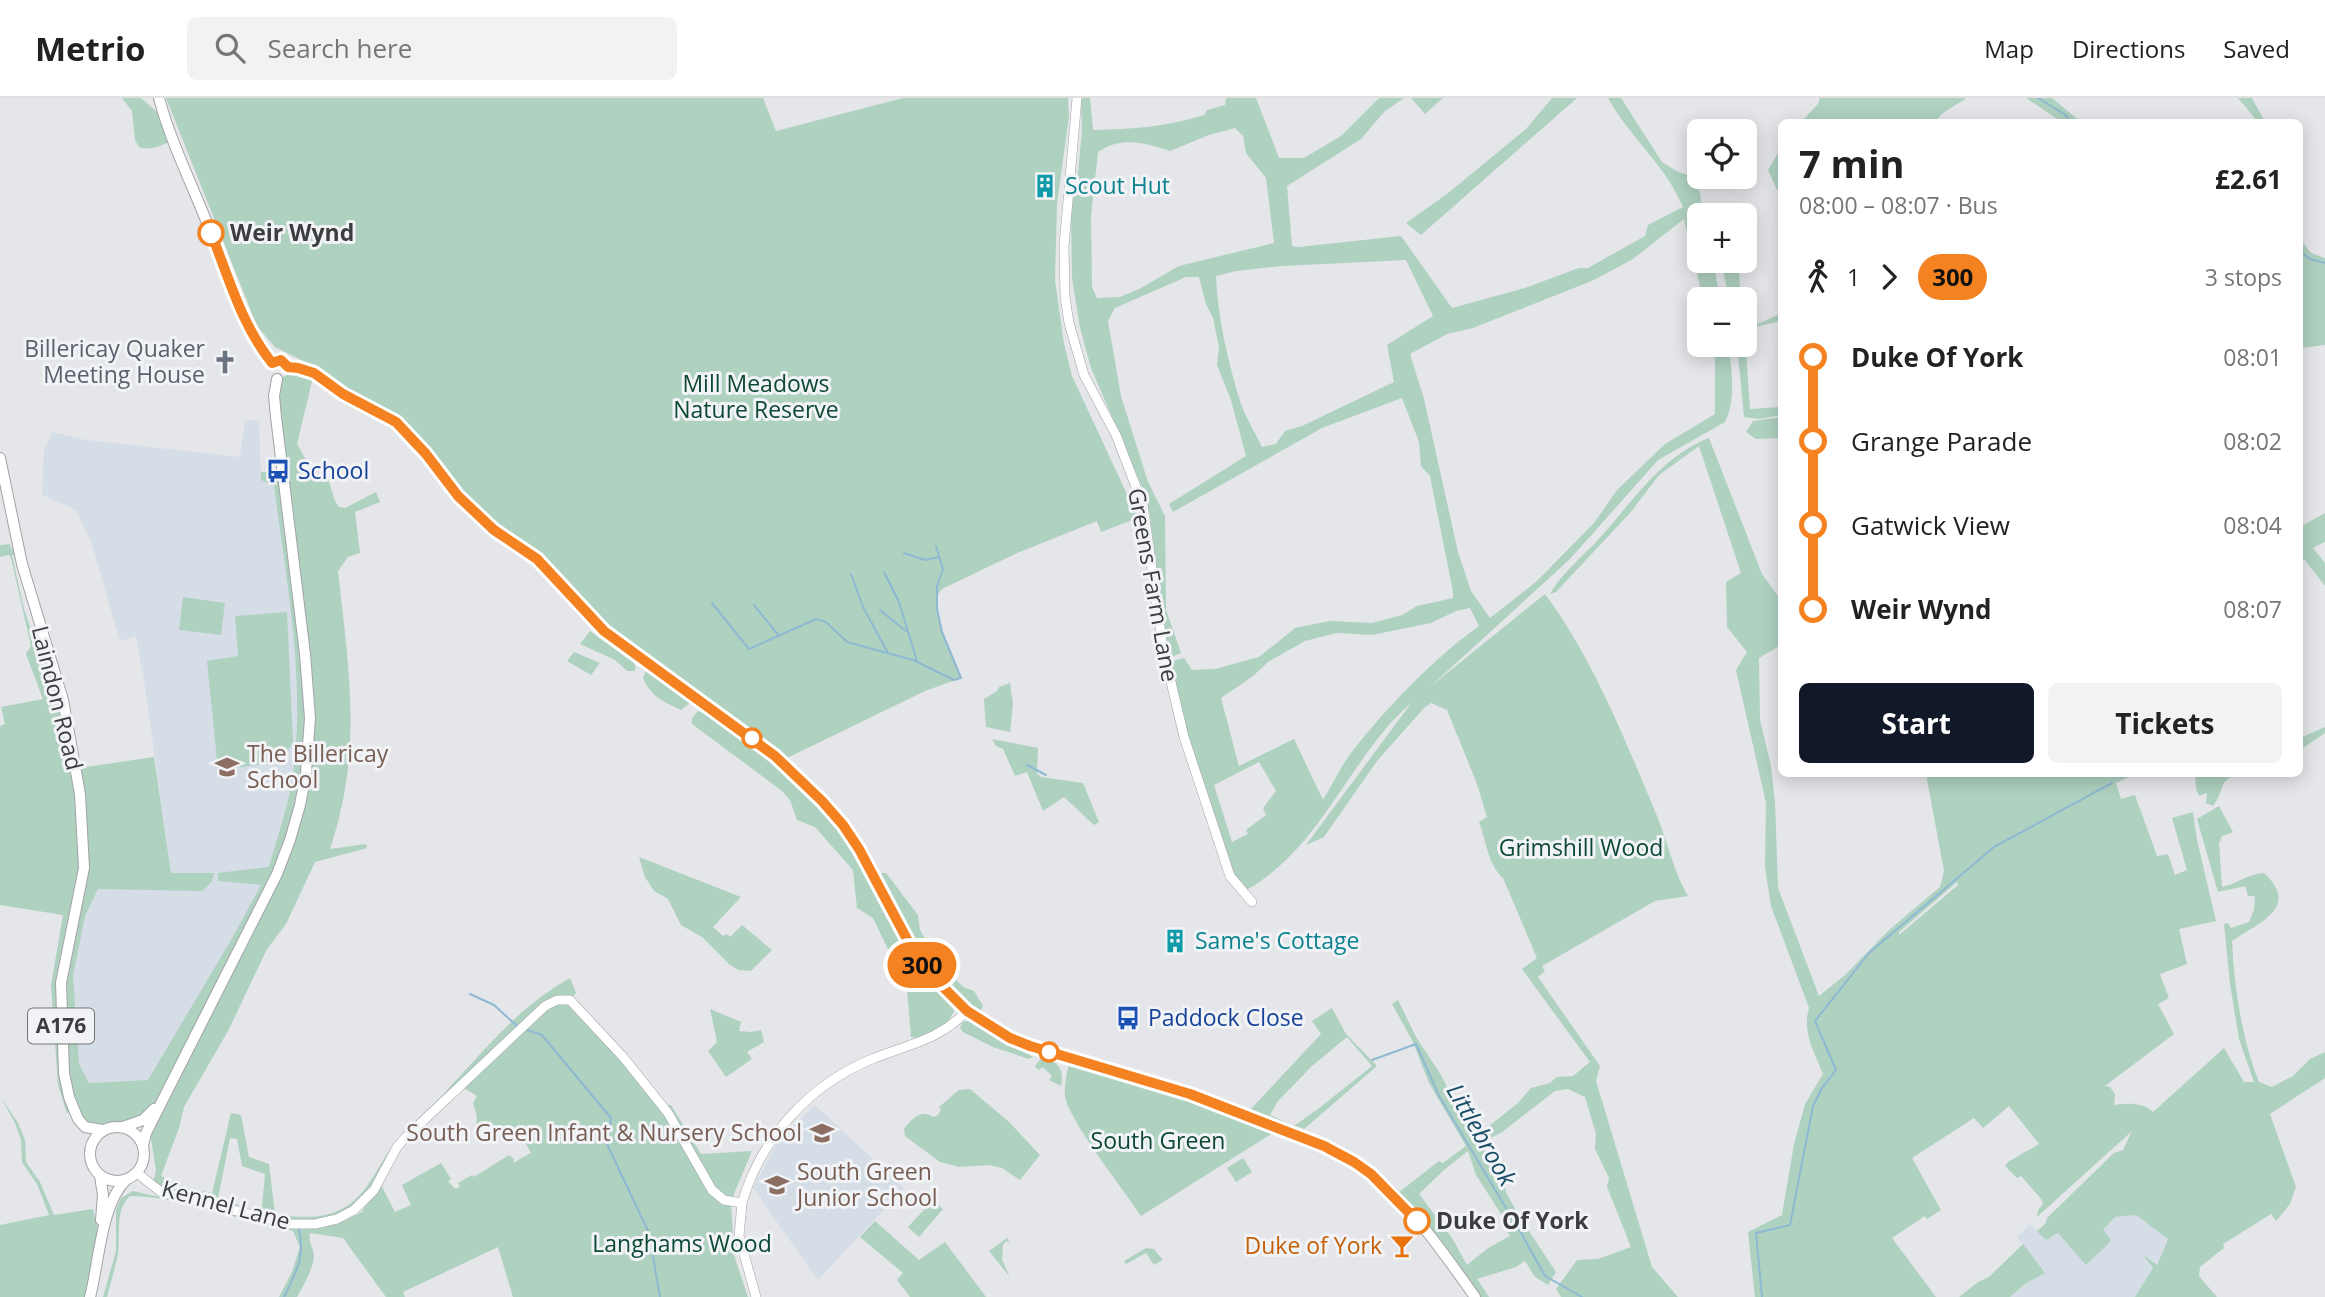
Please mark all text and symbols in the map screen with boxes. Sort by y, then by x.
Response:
search box [187,17,677,80]
text: Metrio [35,26,145,71]
icon: search [211,29,249,67]
text: Search here [267,30,412,66]
text: Map [1984,32,2034,65]
text: Directions [2072,32,2185,65]
text: Saved [2223,32,2290,65]
map controls [1687,119,1757,357]
button: locate [1687,119,1757,189]
text: 7 min [1799,137,1904,189]
text: £2.61 [2215,161,2282,197]
place label: Scout Hut [1065,169,1170,201]
building icon: Scout Hut [1031,172,1059,200]
text: 08:00 – 08:07 · Bus [1799,189,1998,221]
button: + [1687,203,1757,273]
place label: Weir Wynd [230,216,354,248]
marker: Weir Wynd [198,220,224,246]
icon: walk [1799,258,1837,296]
icon: forward [1870,258,1908,296]
text: 300 [1932,260,1973,293]
text: 1 [1847,261,1860,293]
text: 3 stops [2205,261,2282,293]
button: − [1687,287,1757,357]
place label: Billericay Quaker Meeting House [24,332,206,390]
text: Duke Of York [1851,339,2023,375]
text: 08:01 [2223,341,2282,373]
church icon: Billericay Quaker Meeting House [211,348,239,376]
park label: Mill Meadows Nature Reserve [673,367,839,425]
text: Grange Parade [1851,423,2032,459]
text: 08:02 [2223,425,2282,457]
place label: School [298,454,369,486]
bus stop icon: School [264,457,292,485]
street label: Greens Farm Lane [1121,485,1187,684]
text: Gatwick View [1851,507,2010,543]
text: 08:04 [2223,509,2282,541]
text: Weir Wynd [1851,591,1991,627]
text: 08:07 [2223,593,2282,625]
street label: Laindon Road [25,622,91,773]
button: Start [1799,683,2034,763]
button: Tickets [2048,683,2282,763]
unlabelled marker [742,728,762,748]
place label: The Billericay School [247,737,389,795]
school or university icon: The Billericay School [213,753,241,781]
park label: Grimshill Wood [1499,831,1663,863]
place label: Same's Cottage [1195,924,1359,956]
building icon: Same's Cottage [1161,927,1189,955]
line badge: 300 [882,942,962,988]
text: 300 [901,948,943,981]
place label: Paddock Close [1148,1001,1304,1033]
bus stop icon: Paddock Close [1114,1004,1142,1032]
road number: A176 [28,1009,94,1044]
unlabelled marker [1039,1042,1059,1062]
water label: Littlebrook [1440,1077,1526,1193]
place label: South Green Infant & Nursery School [406,1116,802,1148]
school or university icon: South Green Infant & Nursery School [808,1119,836,1147]
park label: South Green [1091,1124,1225,1156]
place label: South Green Junior School [795,1155,938,1213]
school or university icon: South Green Junior School [763,1171,791,1199]
street label: Kennel Lane [159,1172,294,1237]
place label: Duke Of York [1436,1204,1589,1236]
marker: Duke Of York [1404,1208,1430,1234]
park label: Langhams Wood [592,1227,772,1259]
place label: Duke of York [1245,1229,1382,1261]
bar icon: Duke of York [1388,1232,1416,1260]

